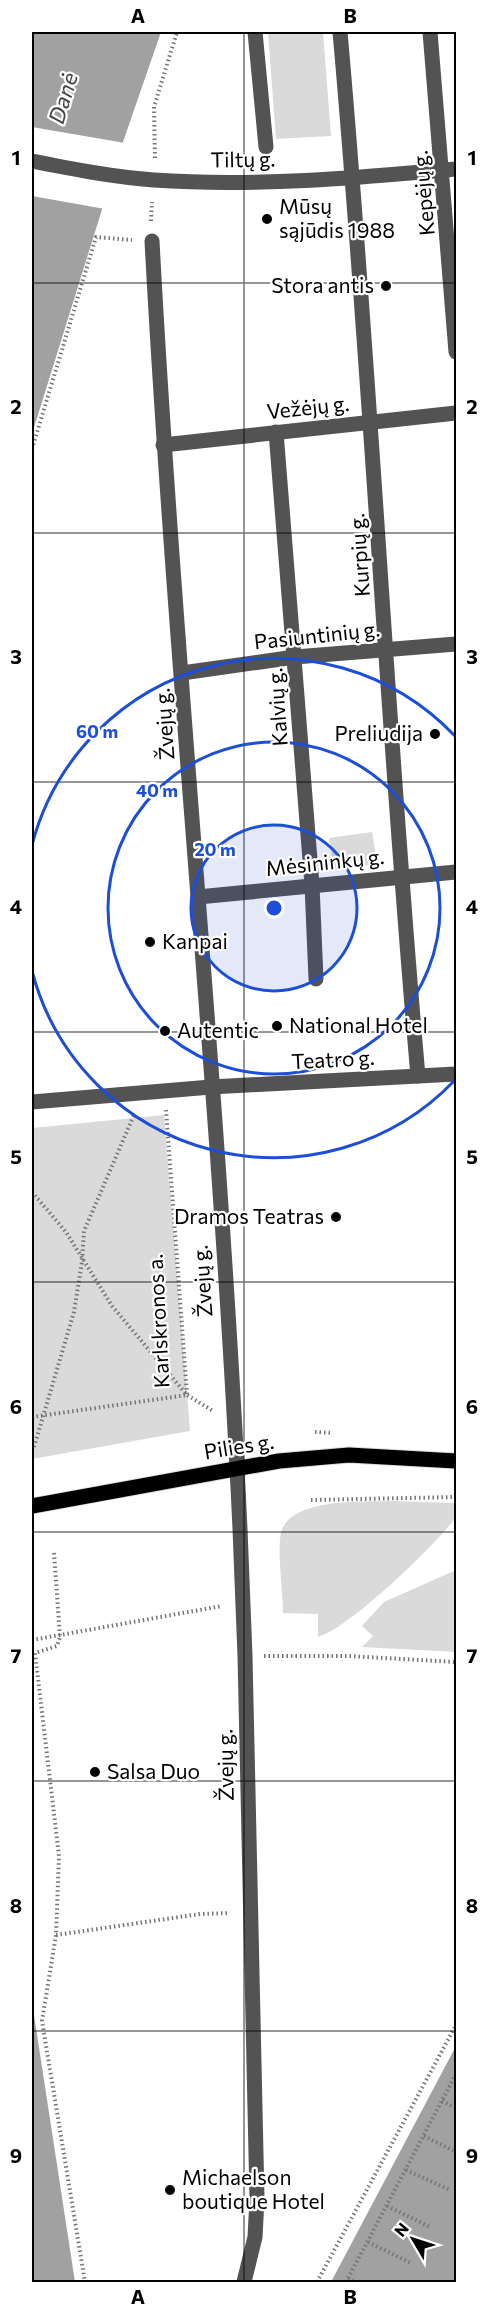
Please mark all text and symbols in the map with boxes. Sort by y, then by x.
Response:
text: A [131,3,145,27]
text: B [343,3,357,27]
water label: Danė [42,69,83,127]
text: 1 [11,145,21,169]
street label: Tiltų g. [210,145,276,172]
text: 1 [467,145,477,169]
street label: Kepėjų g. [406,150,439,237]
place label: Mūsų sąjūdis 1988 [279,193,395,242]
marker: Mūsų sąjūdis 1988 [260,212,274,226]
place label: Stora antis [271,272,374,297]
marker: Stora antis [379,279,393,293]
street label: Vežėjų g. [265,390,350,423]
text: 2 [10,394,22,418]
text: 2 [466,394,478,418]
street label: Kurpių g. [343,512,374,598]
street label: Pasiuntinių g. [253,615,381,654]
text: 3 [10,644,22,668]
text: 3 [466,644,478,668]
street label: Kalvių g. [261,667,292,747]
street label: Žvejų g. [149,687,178,761]
text: 60 m [76,720,118,742]
place label: Preliudija [334,720,423,745]
marker: Preliudija [428,727,442,741]
text: 40 m [136,779,178,801]
text: 20 m [194,838,236,860]
street label: Mėsininkų g. [264,843,385,880]
text: 4 [10,894,22,918]
text: 4 [466,894,478,918]
centre of rings [264,898,284,918]
place label: Kanpai [162,928,228,953]
marker: Kanpai [143,935,157,949]
place label: National Hotel [289,1012,428,1037]
place label: Autentic [177,1017,259,1042]
marker: National Hotel [270,1019,284,1033]
marker: Autentic [158,1024,172,1038]
street label: Teatro g. [291,1044,375,1073]
text: 5 [10,1144,22,1168]
text: 5 [466,1144,478,1168]
place label: Dramos Teatras [174,1203,324,1228]
marker: Dramos Teatras [329,1210,343,1224]
street label: Žvejų g. [187,1244,216,1318]
street label: Karlskronos a. [142,1253,173,1389]
text: 6 [10,1394,22,1418]
text: 6 [466,1394,478,1418]
street label: Pilies g. [202,1428,275,1463]
text: 7 [11,1643,22,1667]
text: 7 [467,1643,478,1667]
street label: Žvejų g. [211,1729,238,1801]
place label: Salsa Duo [107,1758,200,1783]
marker: Salsa Duo [88,1765,102,1779]
text: 8 [10,1893,22,1917]
text: 8 [466,1893,478,1917]
text: 9 [10,2143,22,2167]
text: 9 [466,2143,478,2167]
place label: Michaelson boutique Hotel [182,2164,325,2213]
marker: Michaelson boutique Hotel [163,2183,177,2197]
north arrow [383,2209,443,2269]
text: N [390,2219,412,2240]
text: A [131,2284,145,2308]
text: B [343,2284,357,2308]

